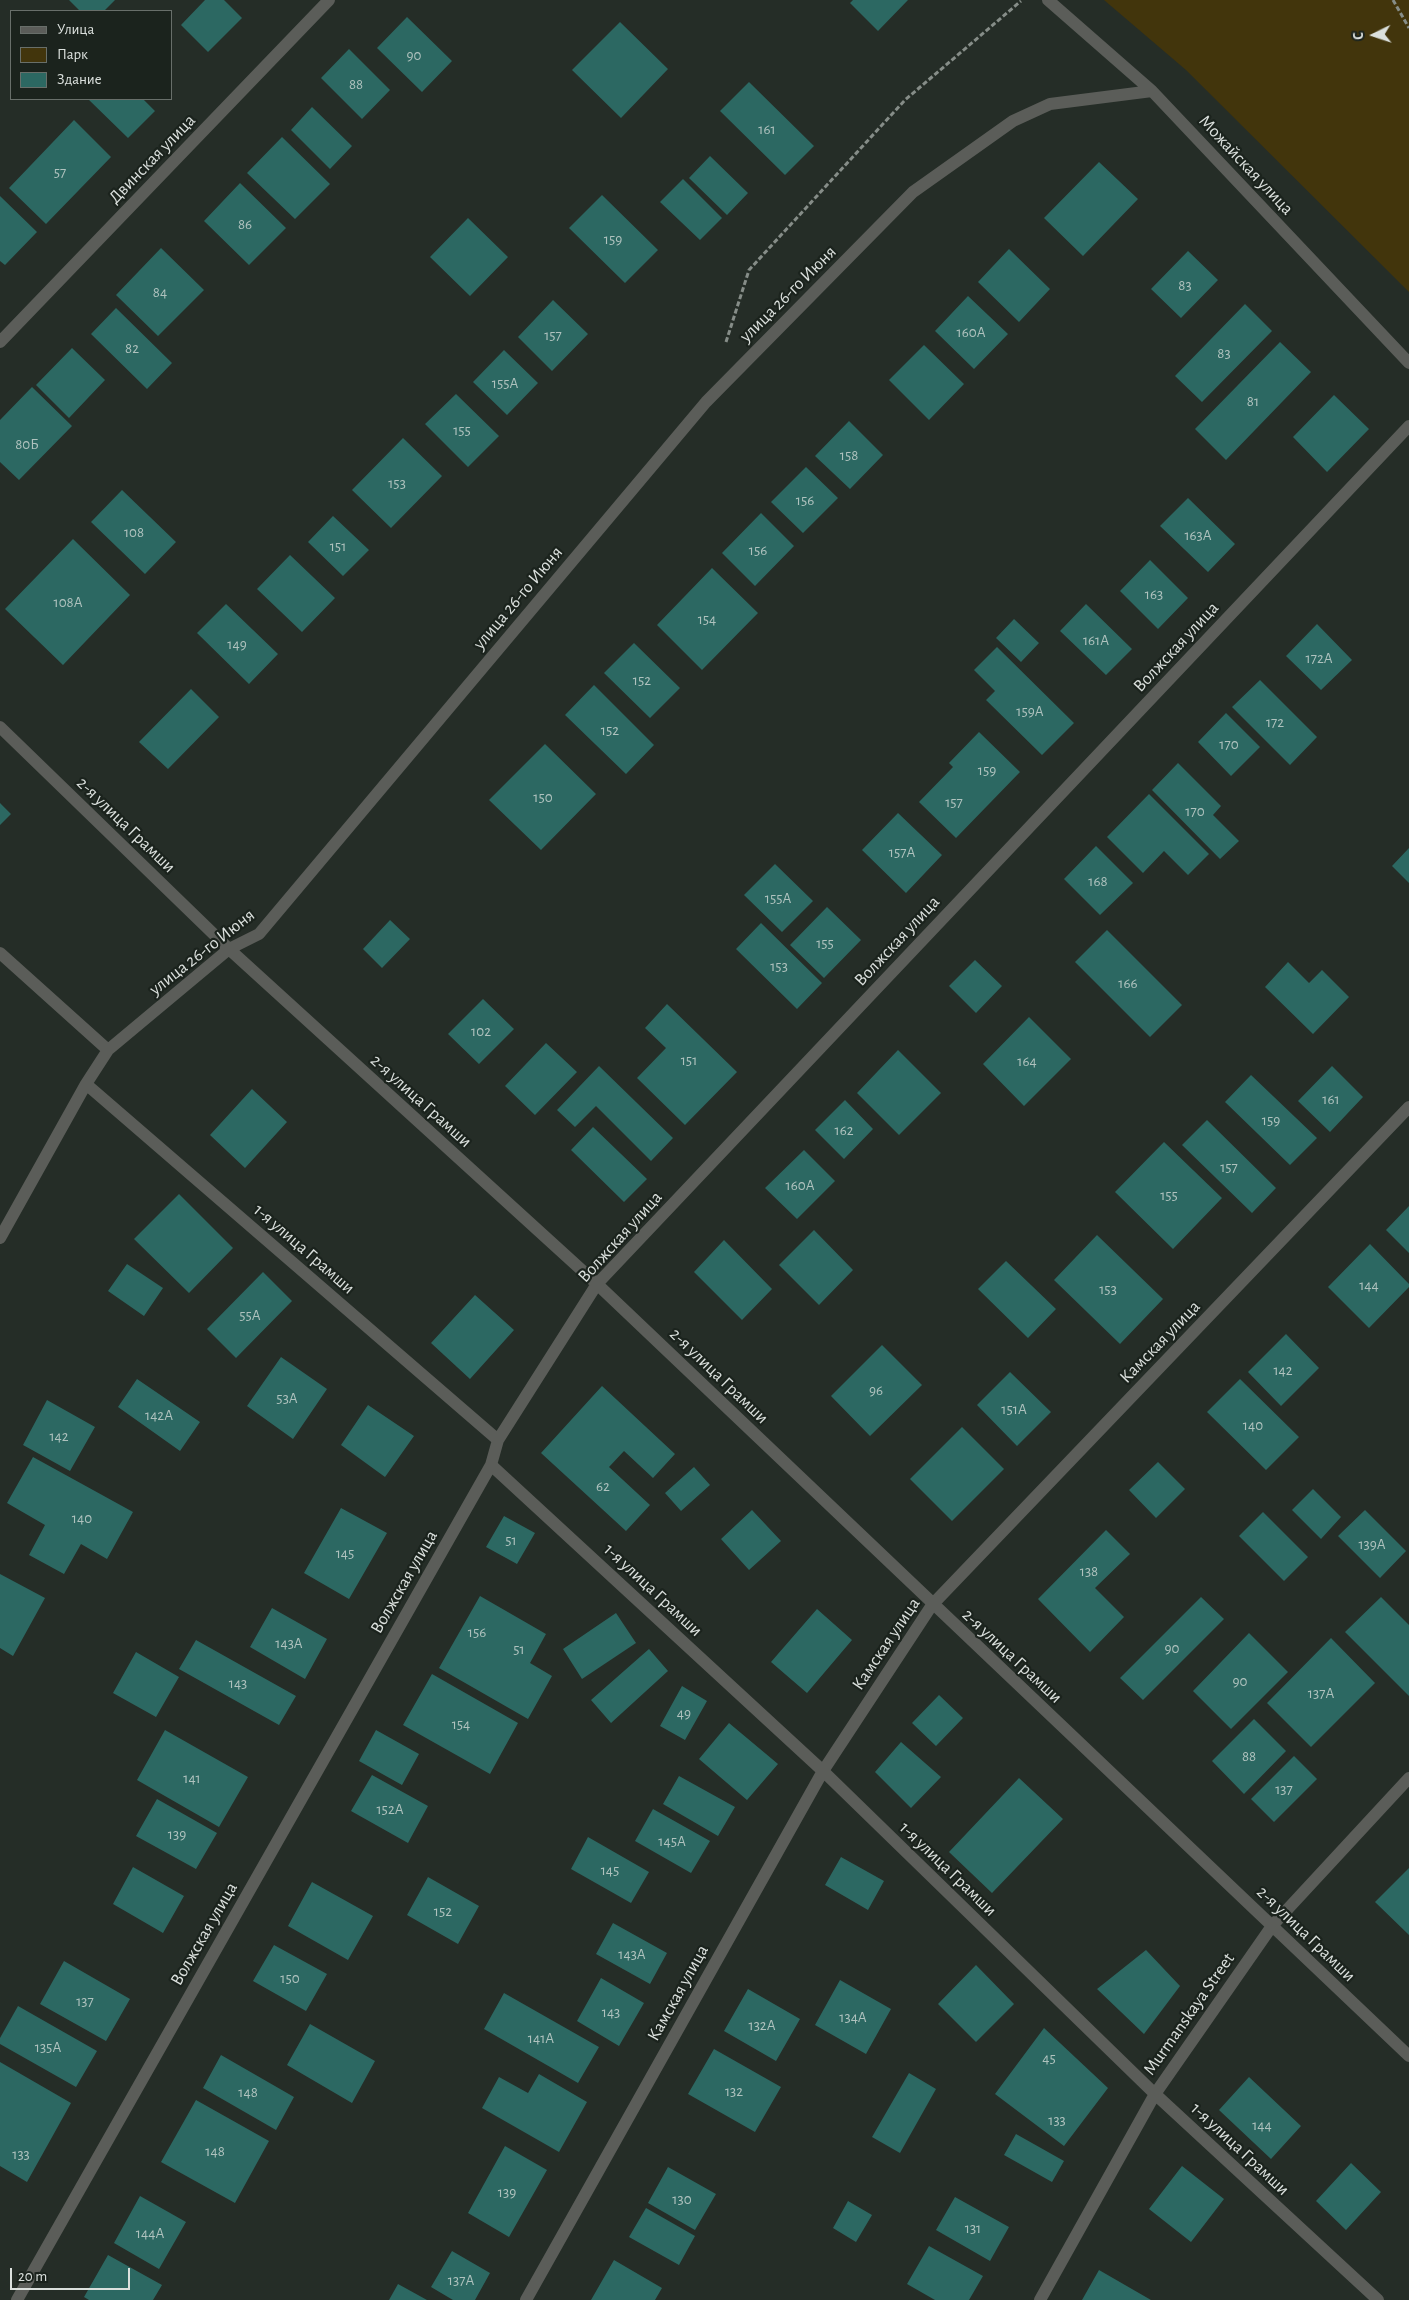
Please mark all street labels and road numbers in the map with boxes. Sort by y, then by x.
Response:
street label: Двинская улица [104,110,200,208]
street label: Можайская улица [1194,110,1298,220]
street label: улица 26-го Июня [735,241,841,347]
street label: улица 26-го Июня [469,542,567,654]
street label: Волжская улица [1129,597,1223,697]
street label: 2-я улица Грамши [72,772,180,878]
street label: Волжская улица [850,891,944,991]
street label: улица 26-го Июня [145,904,259,1000]
street label: 2-я улица Грамши [366,1050,476,1152]
street label: Волжская улица [573,1187,667,1287]
street label: 1-я улица Грамши [249,1199,359,1299]
street label: Камская улица [1115,1296,1205,1388]
street label: 2-я улица Грамши [665,1323,773,1429]
street label: Волжская улица [366,1527,442,1637]
street label: 1-я улица Грамши [599,1539,707,1641]
street label: Камская улица [847,1594,925,1694]
street label: 2-я улица Грамши [957,1604,1067,1708]
street label: 1-я улица Грамши [895,1817,1001,1921]
street label: Волжская улица [166,1879,242,1989]
street label: 2-я улица Грамши [1252,1881,1360,1987]
street label: Камская улица [643,1941,713,2045]
street label: Murmanskaya Street [1139,1949,1239,2079]
street label: 1-я улица Грамши [1186,2098,1294,2200]

